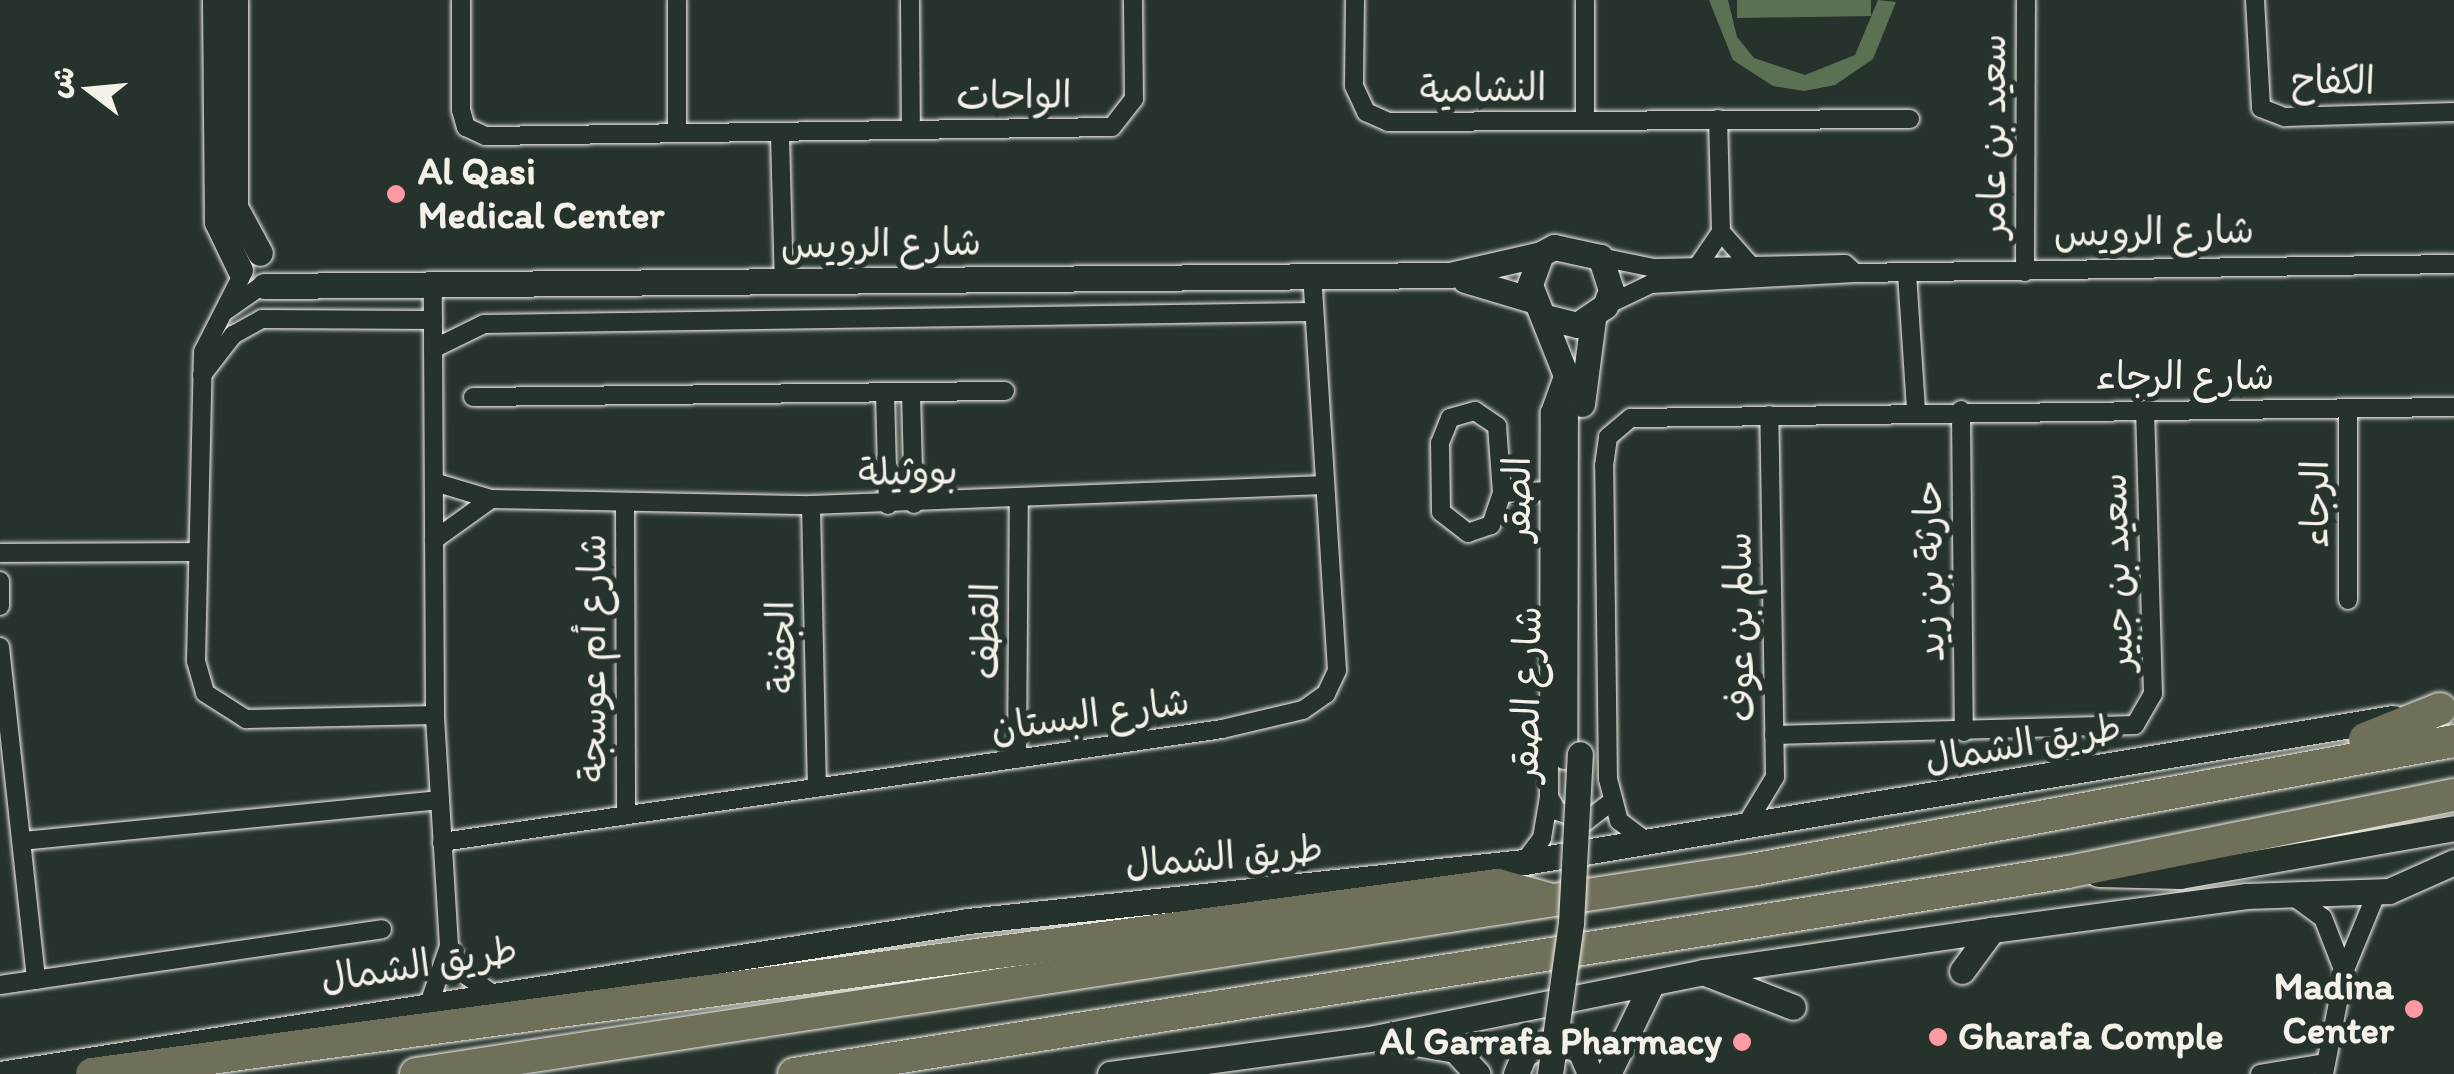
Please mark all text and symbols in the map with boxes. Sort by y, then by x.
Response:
street label: سعيد بن عامر [1970,34,2016,238]
north arrow [40,40,140,140]
street label: الكفاح [2291,57,2375,105]
text: ش [41,62,82,101]
street label: النشامية [1419,65,1547,113]
street label: الواحات [956,72,1072,120]
place label: Al Qasi Medical Center [418,149,664,238]
marker: Al Qasi Medical Center [383,181,409,207]
street label: شارع الرويس [2053,207,2255,257]
street label: شارع الرويس [780,219,982,269]
street label: شارع الرجاء [2096,354,2274,400]
street label: بووثيلة [858,448,958,496]
street label: الصقر [1495,456,1541,542]
street label: الرجاء [2293,460,2339,548]
street label: سعيد بن جبير [2091,472,2143,672]
street label: حارثة بن زيد [1906,480,1954,662]
street label: سالم بن عوف [1716,532,1764,722]
street label: شارع أم عوسجة [570,534,616,782]
street label: القطف [963,582,1009,680]
street label: الجفنة [758,600,806,694]
street label: شارع الصقر [1503,606,1551,782]
street label: شارع البستان [988,678,1192,752]
street label: طريق الشمال [1921,704,2125,784]
street label: طريق الشمال [1123,826,1325,888]
street label: طريق الشمال [317,927,521,1003]
place label: Madina Center [2274,964,2394,1054]
marker: Madina Center [2403,998,2425,1020]
place label: Gharafa Comple [1958,1014,2224,1060]
place label: Al Garrafa Pharmacy [1379,1019,1722,1065]
marker: Gharafa Comple [1927,1026,1949,1048]
marker: Al Garrafa Pharmacy [1731,1031,1753,1053]

